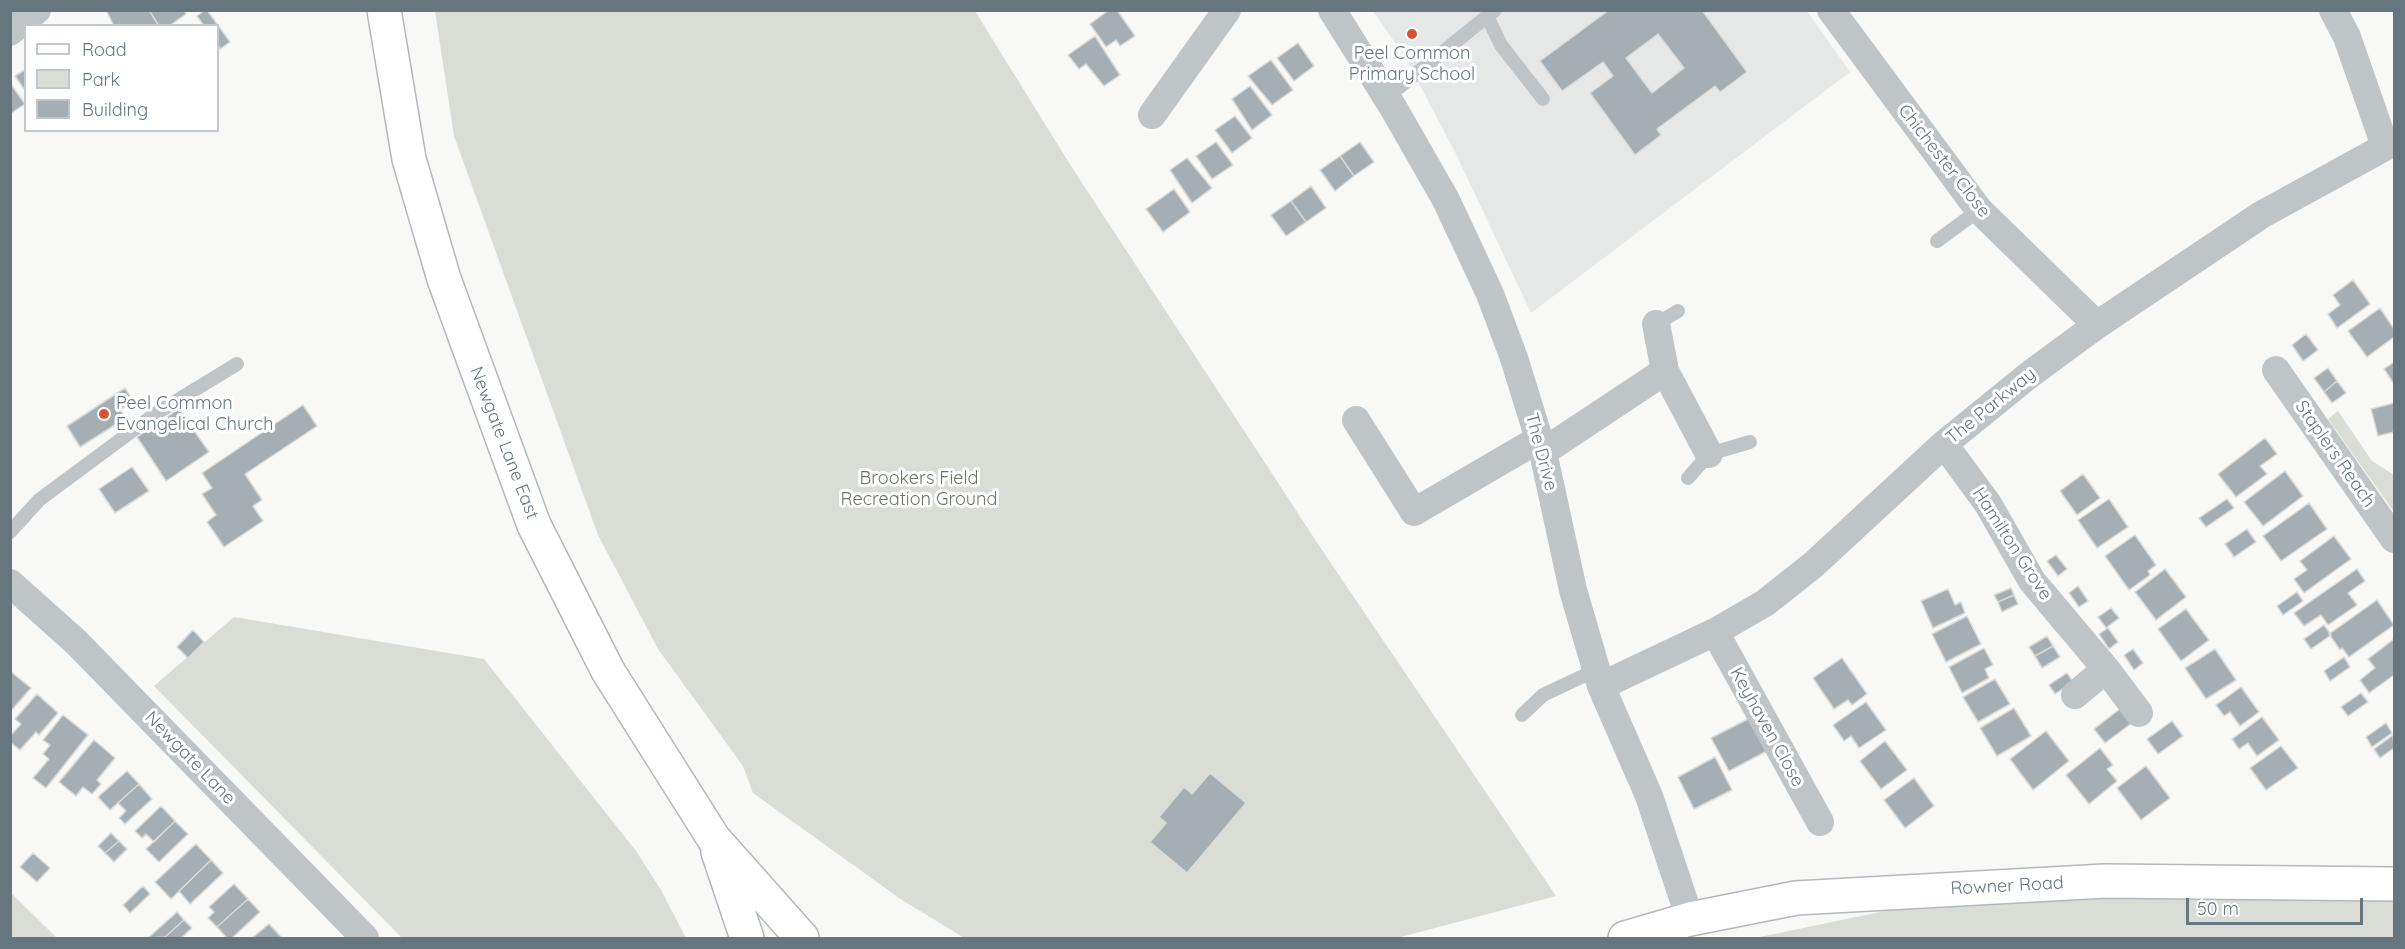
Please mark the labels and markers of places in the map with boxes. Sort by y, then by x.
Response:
marker: Peel Common Primary School [1405,27,1419,41]
place label: Peel Common Primary School [1349,43,1475,86]
place label: Peel Common Evangelical Church [116,393,273,436]
marker: Peel Common Evangelical Church [97,407,111,421]

